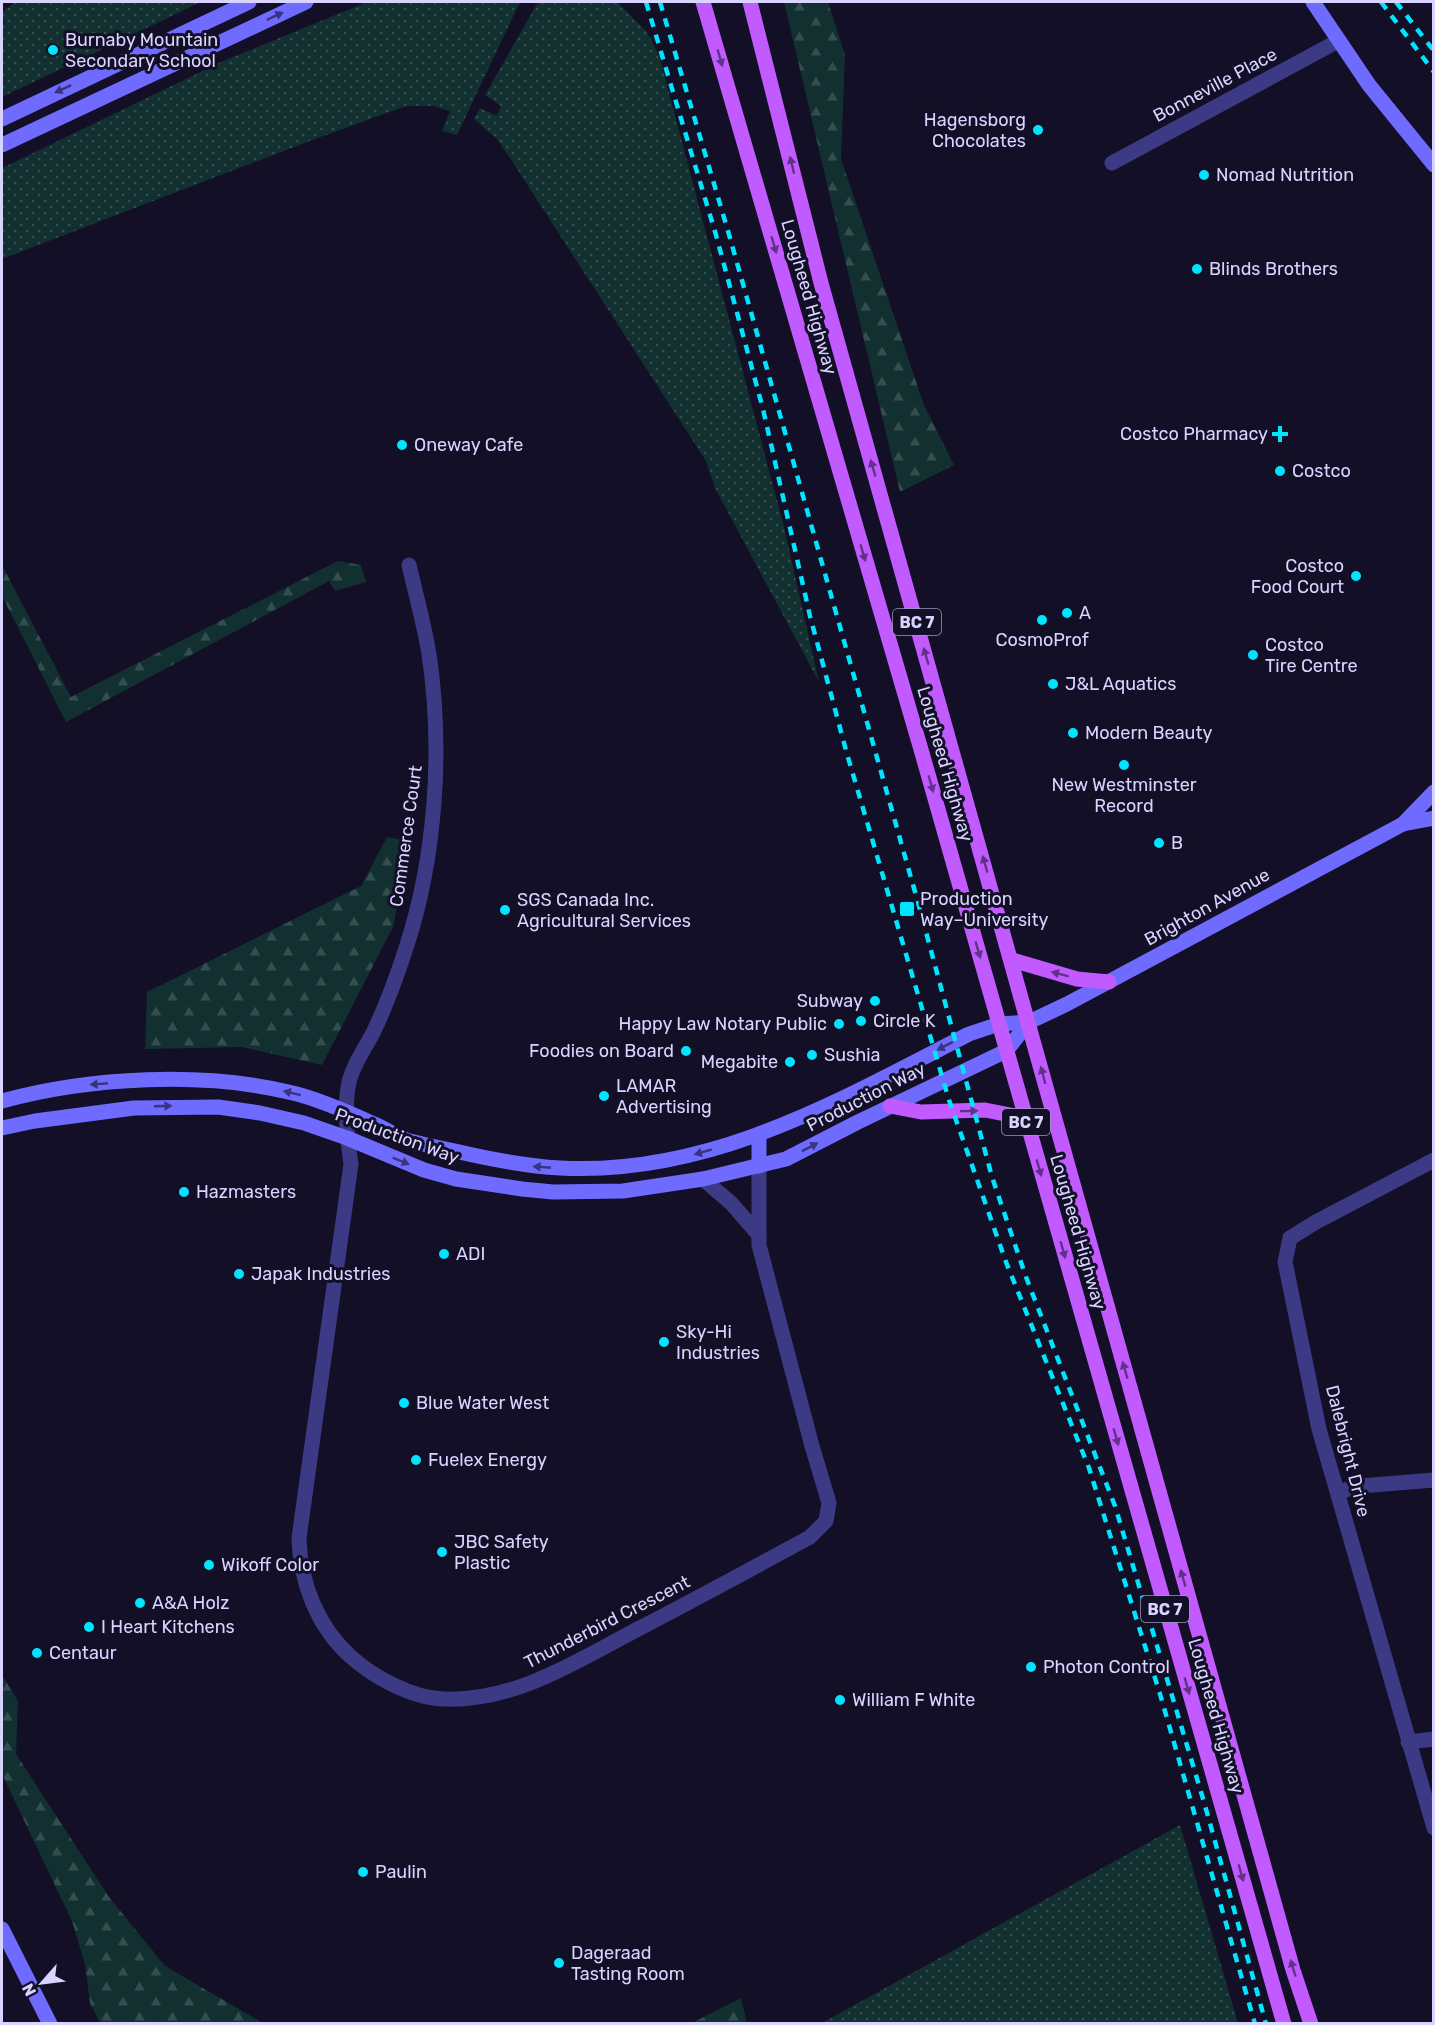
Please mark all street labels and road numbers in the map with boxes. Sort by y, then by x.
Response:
street label: Bonneville Place [1149,43,1281,127]
street label: Lougheed Highway [776,217,842,377]
road number: BC 7 [893,609,941,635]
street label: Lougheed Highway [912,684,978,844]
street label: Commerce Court [385,764,427,908]
street label: Brighton Avenue [1140,863,1274,951]
street label: Production Way [803,1058,929,1136]
street label: Production Way [332,1103,462,1169]
road number: BC 7 [1002,1109,1050,1135]
street label: Lougheed Highway [1045,1152,1111,1312]
street label: Dalebright Drive [1321,1383,1375,1519]
street label: Thunderbird Crescent [520,1571,694,1673]
road number: BC 7 [1141,1596,1189,1622]
street label: Lougheed Highway [1183,1636,1249,1796]

